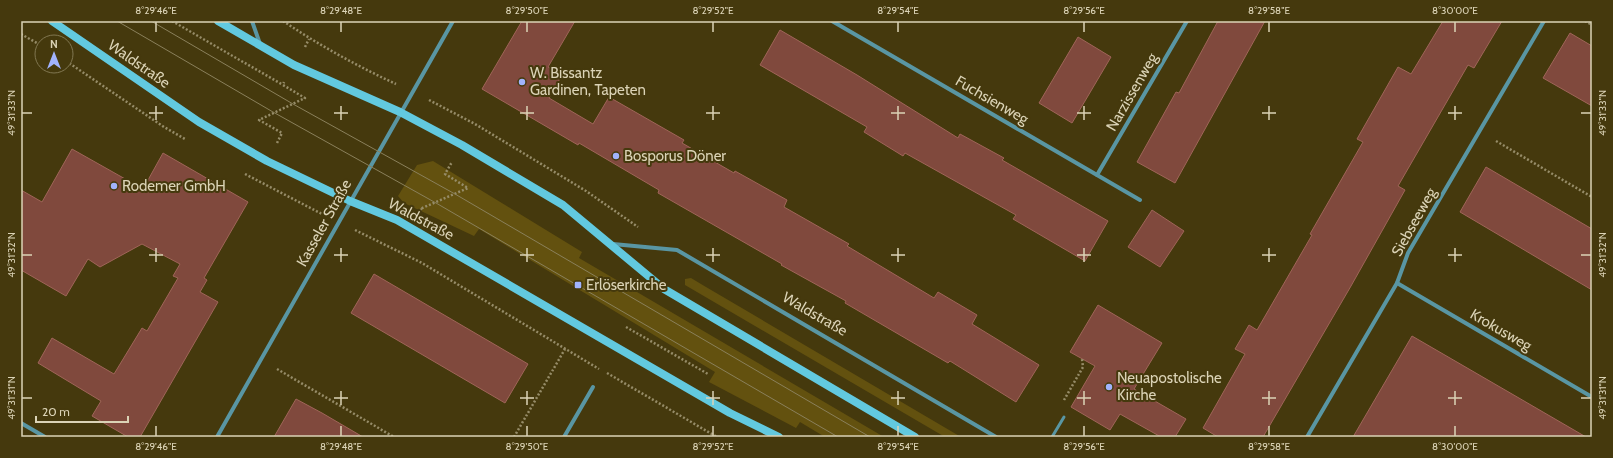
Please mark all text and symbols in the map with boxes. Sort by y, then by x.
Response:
text: 8°29'46"E [135,4,177,17]
text: 8°29'48"E [320,4,362,17]
text: 8°29'50"E [506,4,549,17]
text: 8°29'52"E [692,4,734,17]
text: 8°29'54"E [877,4,919,17]
text: 8°29'56"E [1063,4,1105,17]
text: 8°29'58"E [1248,4,1290,17]
text: 8°30'00"E [1432,4,1478,17]
north arrow [34,34,74,74]
street label: Waldstraße [104,36,174,92]
text: N [50,37,58,51]
street label: Narzissenweg [1102,49,1162,134]
place label: W. Bissantz Gardinen, Tapeten [530,64,646,99]
street label: Fuchsienweg [952,72,1032,128]
marker: W. Bissantz Gardinen, Tapeten [517,77,527,87]
text: 49°31'33"N [5,90,18,136]
text: 49°31'33"N [1596,90,1609,136]
place label: Bosporus Döner [624,147,726,165]
marker: Bosporus Döner [611,151,621,161]
street label: Kasseler Straße [293,176,355,270]
place label: Rodemer GmbH [122,177,226,195]
marker: Rodemer GmbH [109,181,119,191]
street label: Siebseeweg [1388,184,1440,259]
street label: Waldstraße [385,194,457,244]
text: 49°31'32"N [5,232,18,278]
text: 49°31'32"N [1596,232,1609,278]
place label: Erlöserkirche [586,276,667,294]
marker: Erlöserkirche [573,280,583,290]
street label: Waldstraße [779,288,851,340]
street label: Krokusweg [1467,305,1535,355]
place label: Neuapostolische Kirche [1117,369,1222,404]
text: 49°31'31"N [5,376,18,420]
text: 49°31'31"N [1596,376,1609,420]
marker: Neuapostolische Kirche [1104,382,1114,392]
scale bar [36,398,128,424]
text: 20 m [42,404,70,419]
text: 8°29'46"E [135,440,177,453]
text: 8°29'48"E [320,440,362,453]
text: 8°29'50"E [506,440,549,453]
text: 8°29'52"E [692,440,734,453]
text: 8°29'54"E [877,440,919,453]
text: 8°29'56"E [1063,440,1105,453]
text: 8°29'58"E [1248,440,1290,453]
text: 8°30'00"E [1432,440,1478,453]

